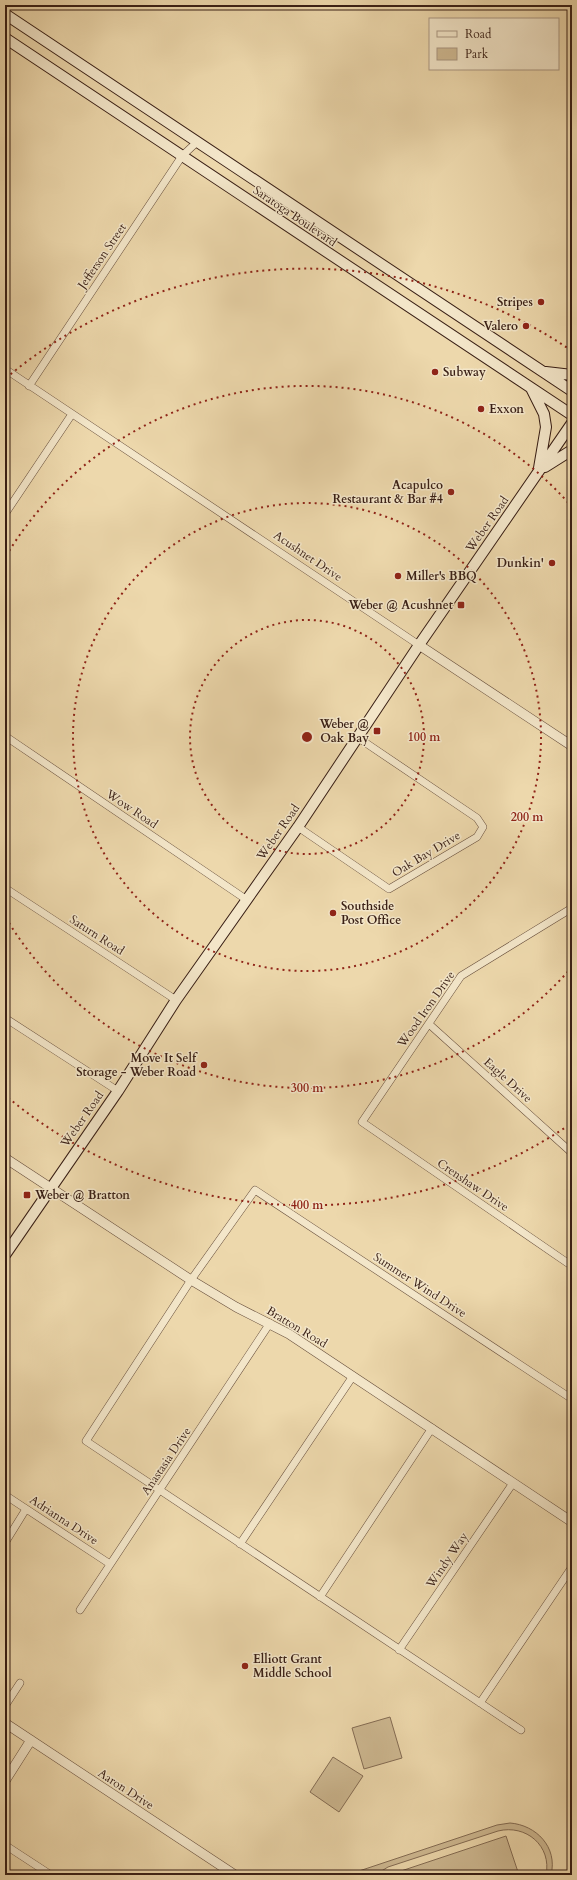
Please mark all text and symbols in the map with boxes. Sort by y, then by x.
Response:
legend [429,18,559,70]
text: Road [465,26,492,42]
text: Park [465,46,489,62]
street label: Saratoga Boulevard [250,182,341,250]
street label: Jefferson Street [73,220,130,294]
place label: Stripes [497,294,533,310]
marker: Stripes [536,297,546,307]
place label: Valero [484,318,518,334]
marker: Valero [521,321,531,331]
place label: Subway [443,364,486,380]
marker: Subway [430,367,440,377]
place label: Exxon [489,401,524,417]
marker: Exxon [476,404,486,414]
place label: Acapulco Restaurant & Bar #4 [332,477,443,507]
marker: Acapulco Restaurant & Bar #4 [446,487,456,497]
street label: Weber Road [461,492,512,556]
street label: Acushnet Drive [271,527,345,585]
place label: Dunkin' [497,555,544,571]
marker: Dunkin' [547,558,557,568]
place label: Miller's BBQ [406,568,477,584]
marker: Miller's BBQ [393,571,403,581]
place label: Weber @ Acushnet [348,597,454,613]
marker: Weber @ Acushnet [456,600,466,610]
place label: Weber @ Oak Bay [318,716,369,746]
marker: Weber @ Oak Bay [372,726,382,736]
text: 100 m [408,729,441,745]
centre of rings [300,730,314,744]
street label: Wow Road [102,785,161,832]
street label: Weber Road [252,800,303,864]
text: 200 m [511,809,544,825]
street label: Oak Bay Drive [389,827,463,881]
place label: Southside Post Office [341,898,401,928]
marker: Southside Post Office [328,908,338,918]
street label: Saturn Road [66,911,128,959]
street label: Wood Iron Drive [393,968,458,1051]
place label: Move It Self Storage - Weber Road [76,1050,198,1080]
street label: Eagle Drive [480,1054,536,1106]
marker: Move It Self Storage - Weber Road [199,1060,209,1070]
text: 300 m [291,1080,324,1096]
street label: Weber Road [56,1087,107,1151]
street label: Crenshaw Drive [434,1155,512,1215]
place label: Weber @ Bratton [34,1187,130,1203]
marker: Weber @ Bratton [22,1190,32,1200]
text: 400 m [291,1197,324,1213]
street label: Summer Wind Drive [370,1249,470,1321]
street label: Bratton Road [264,1303,331,1352]
street label: Anastasia Drive [137,1424,195,1498]
street label: Adrianna Drive [27,1492,101,1548]
street label: Windy Way [422,1528,472,1592]
place label: Elliott Grant Middle School [253,1651,332,1681]
marker: Elliott Grant Middle School [240,1661,250,1671]
street label: Aaron Drive [95,1765,157,1813]

